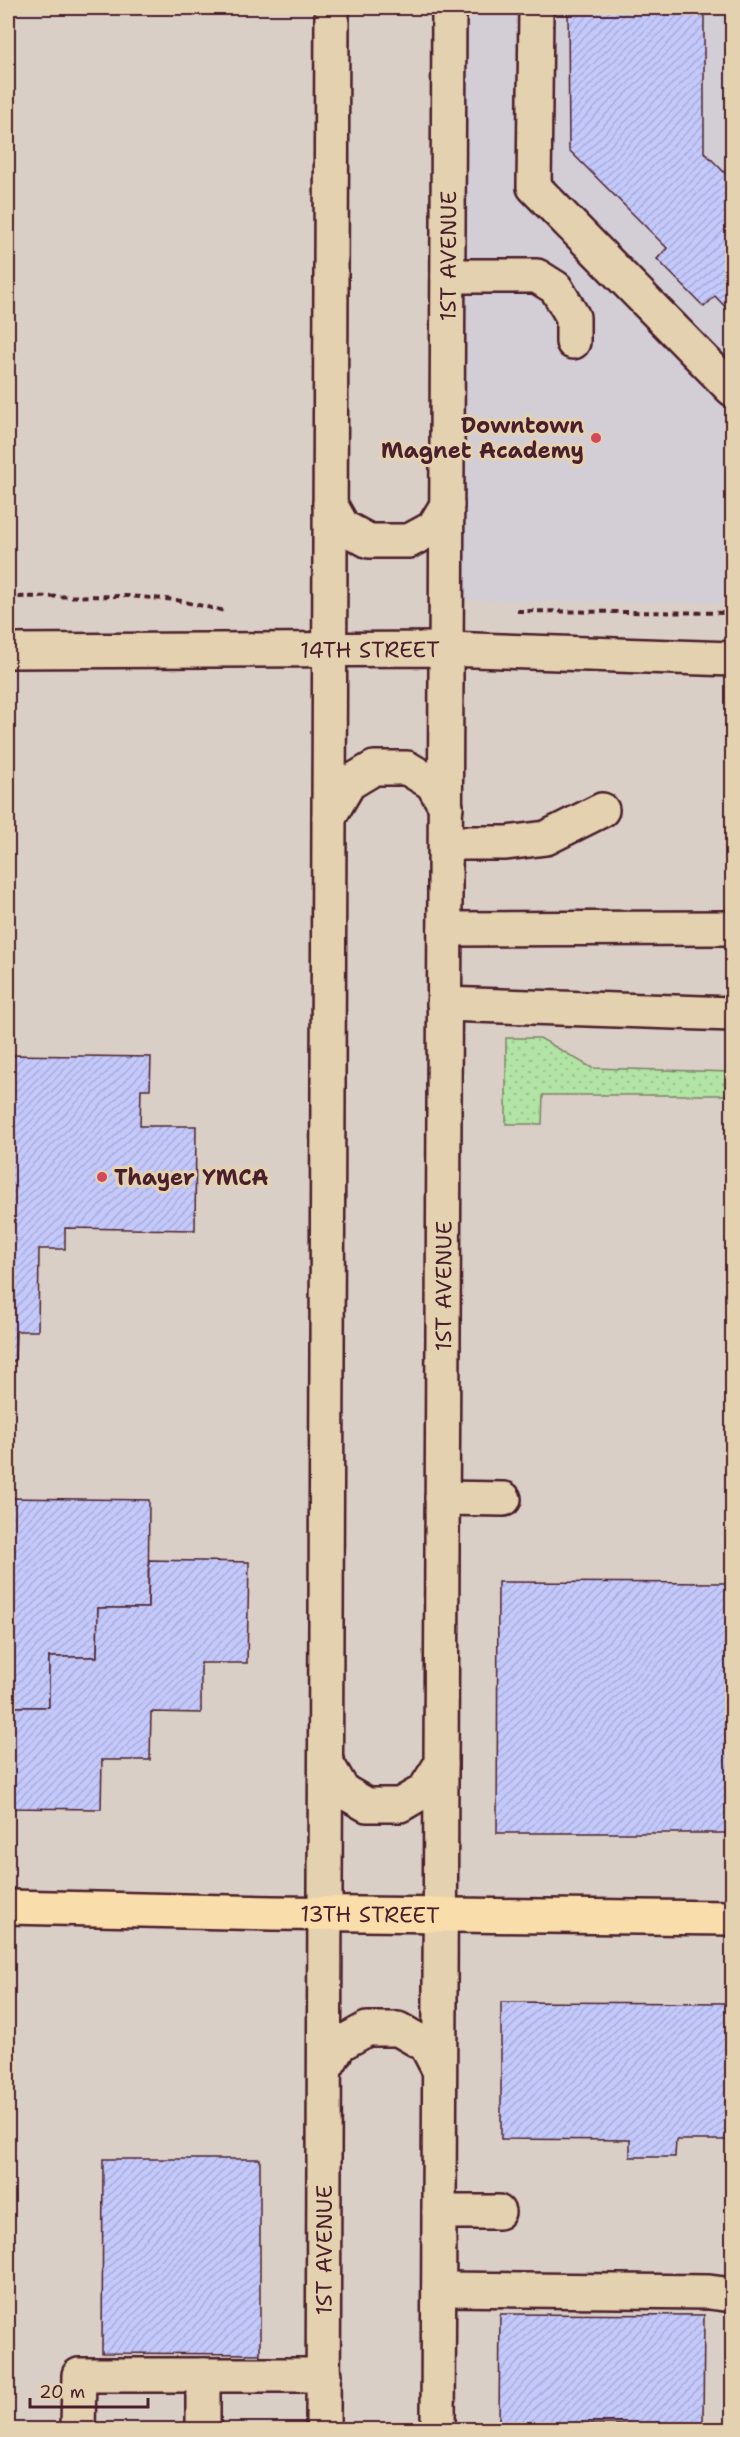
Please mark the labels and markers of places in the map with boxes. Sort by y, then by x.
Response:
place label: Downtown Magnet Academy [381,411,584,465]
marker: Downtown Magnet Academy [589,431,603,445]
place label: Thayer YMCA [114,1163,268,1192]
marker: Thayer YMCA [95,1170,109,1184]

